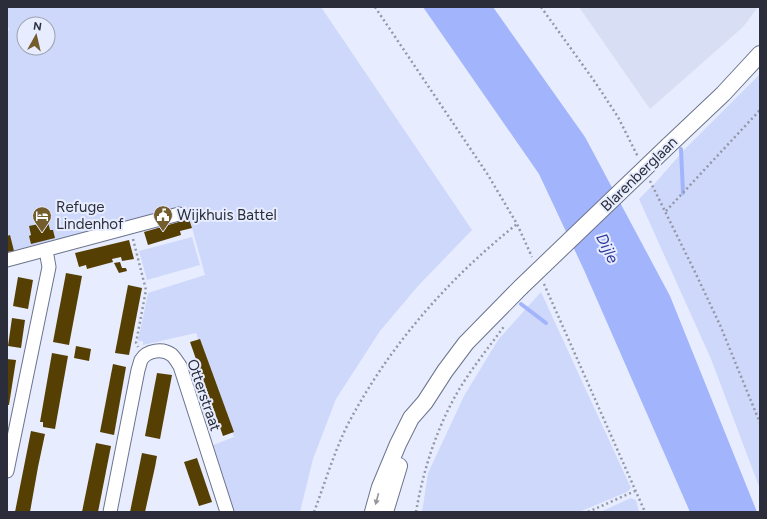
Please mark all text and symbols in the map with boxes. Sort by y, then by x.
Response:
north arrow [16,16,56,56]
text: N [32,20,42,34]
street label: Blarenberglaan [597,133,681,215]
place label: Refuge Lindenhof [56,198,124,233]
public building icon: Wijkhuis Battel [152,204,174,232]
hotel icon: Refuge Lindenhof [31,205,53,233]
place label: Wijkhuis Battel [177,206,277,224]
water label: Dijle [592,230,623,267]
street label: Otterstraat [183,357,225,434]
one-way arrow [374,493,380,505]

